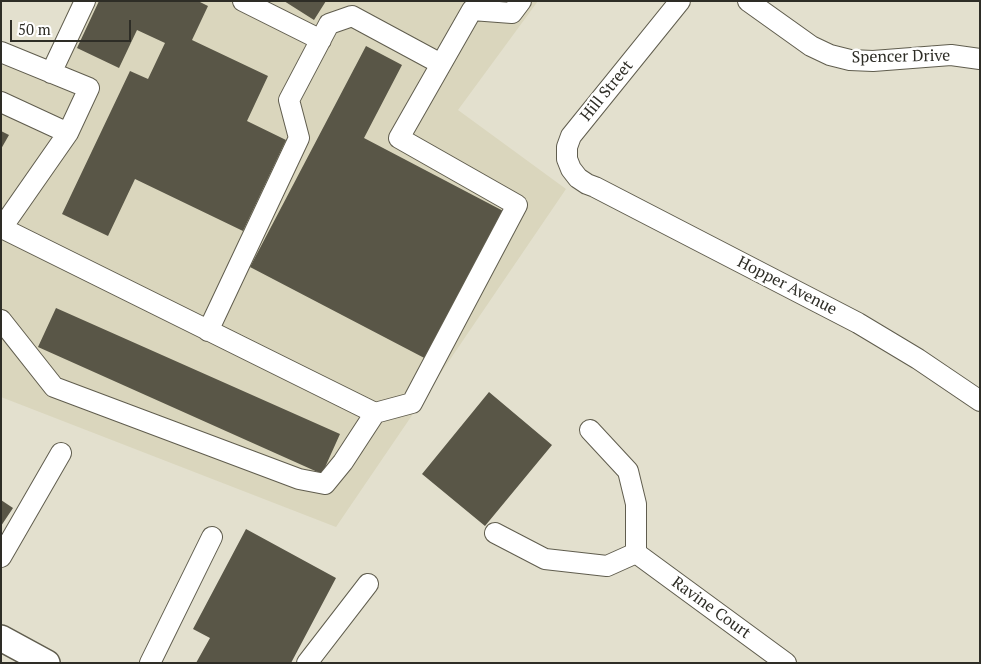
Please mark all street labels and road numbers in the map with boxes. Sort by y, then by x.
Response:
street label: Spencer Drive [852,47,950,67]
street label: Hill Street [577,57,637,125]
street label: Hopper Avenue [734,253,840,319]
street label: Ravine Court [668,573,754,643]

